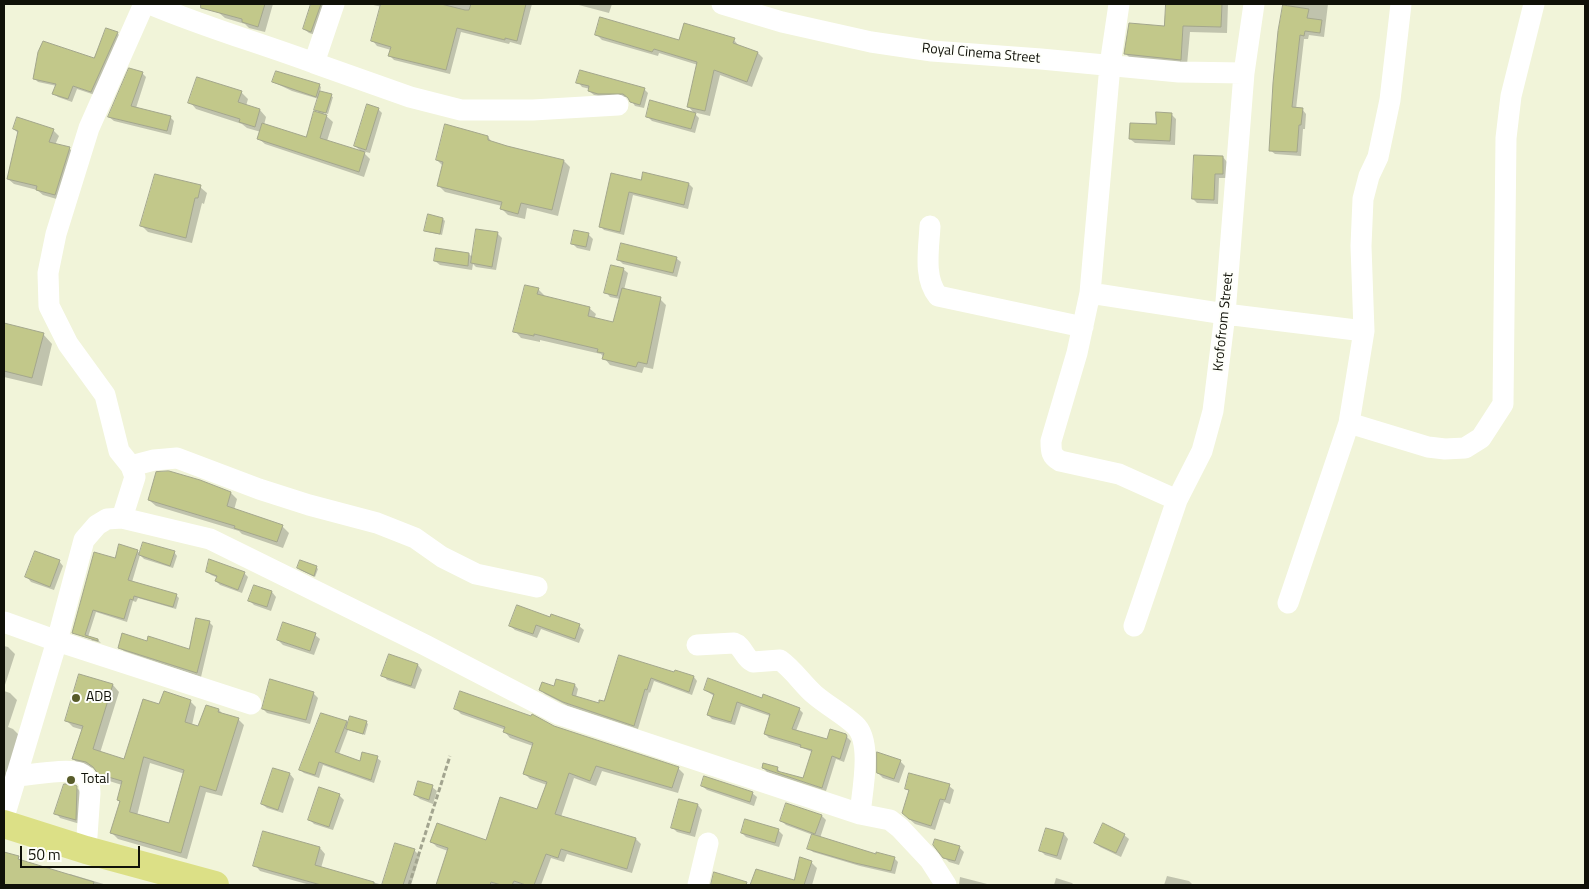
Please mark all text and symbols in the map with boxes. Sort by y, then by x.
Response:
street label: Royal Cinema Street [921,40,1041,68]
street label: Krofofrom Street [1210,272,1238,372]
place label: ADB [86,690,112,706]
marker: ADB [70,692,82,704]
place label: Total [81,772,110,788]
marker: Total [65,774,77,786]
scale bar [22,836,142,868]
text: 50 m [28,843,61,866]

